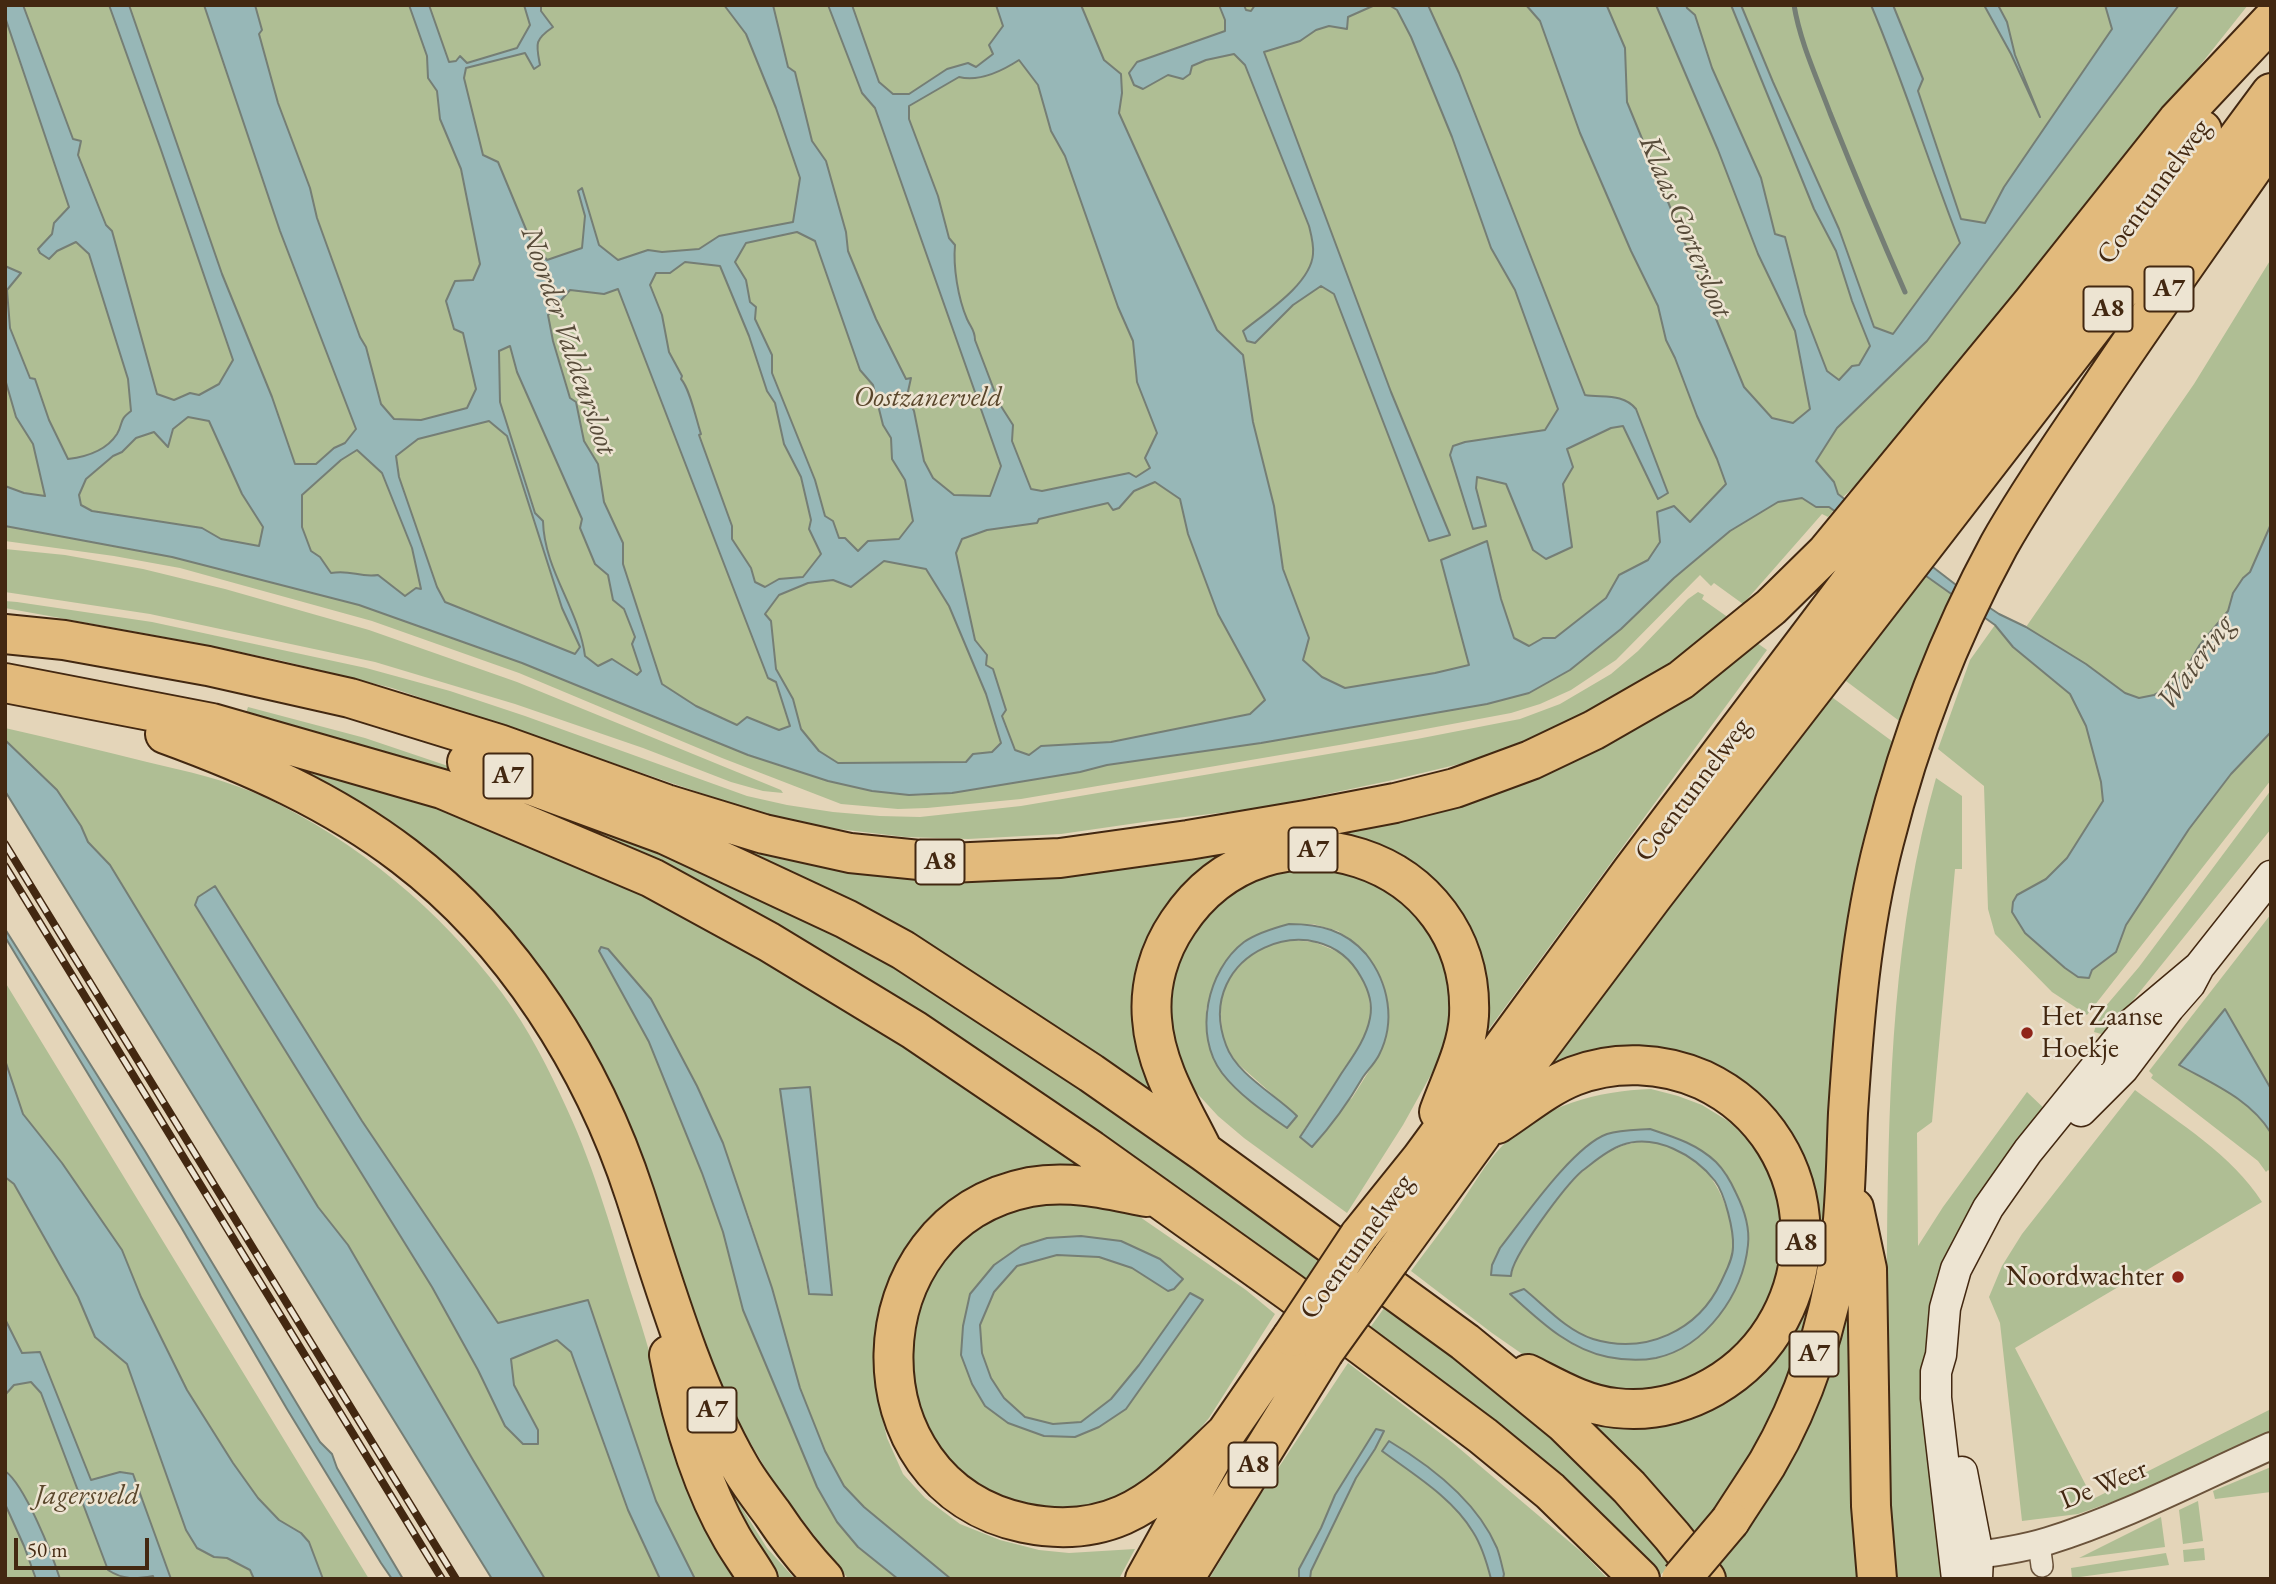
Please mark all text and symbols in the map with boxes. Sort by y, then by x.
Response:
street label: Coentunnelweg [2090,113,2218,271]
water label: Klaas Gortersloot [1630,130,1740,324]
water label: Noorder Valdeursloot [512,222,624,460]
road number: A7 [2144,266,2194,312]
road number: A8 [2084,286,2132,332]
park label: Oostzanerveld [854,381,1002,415]
water label: Watering [2149,608,2243,718]
street label: Coentunnelweg [1628,711,1758,869]
road number: A7 [484,754,532,798]
road number: A7 [1288,828,1338,872]
road number: A8 [916,840,964,884]
place label: Het Zaanse Hoekje [2041,1000,2163,1066]
marker: Het Zaanse Hoekje [2019,1025,2035,1041]
street label: Coentunnelweg [1293,1168,1421,1326]
road number: A8 [1776,1220,1826,1266]
place label: Noordwachter [2006,1260,2164,1294]
marker: Noordwachter [2170,1269,2186,1285]
road number: A7 [1790,1331,1839,1376]
road number: A7 [688,1387,736,1432]
road number: A8 [1228,1442,1278,1488]
street label: De Weer [2055,1452,2153,1518]
park label: Jagersveld [35,1479,139,1513]
scale bar [18,1524,152,1568]
text: 50 m [27,1536,68,1563]

